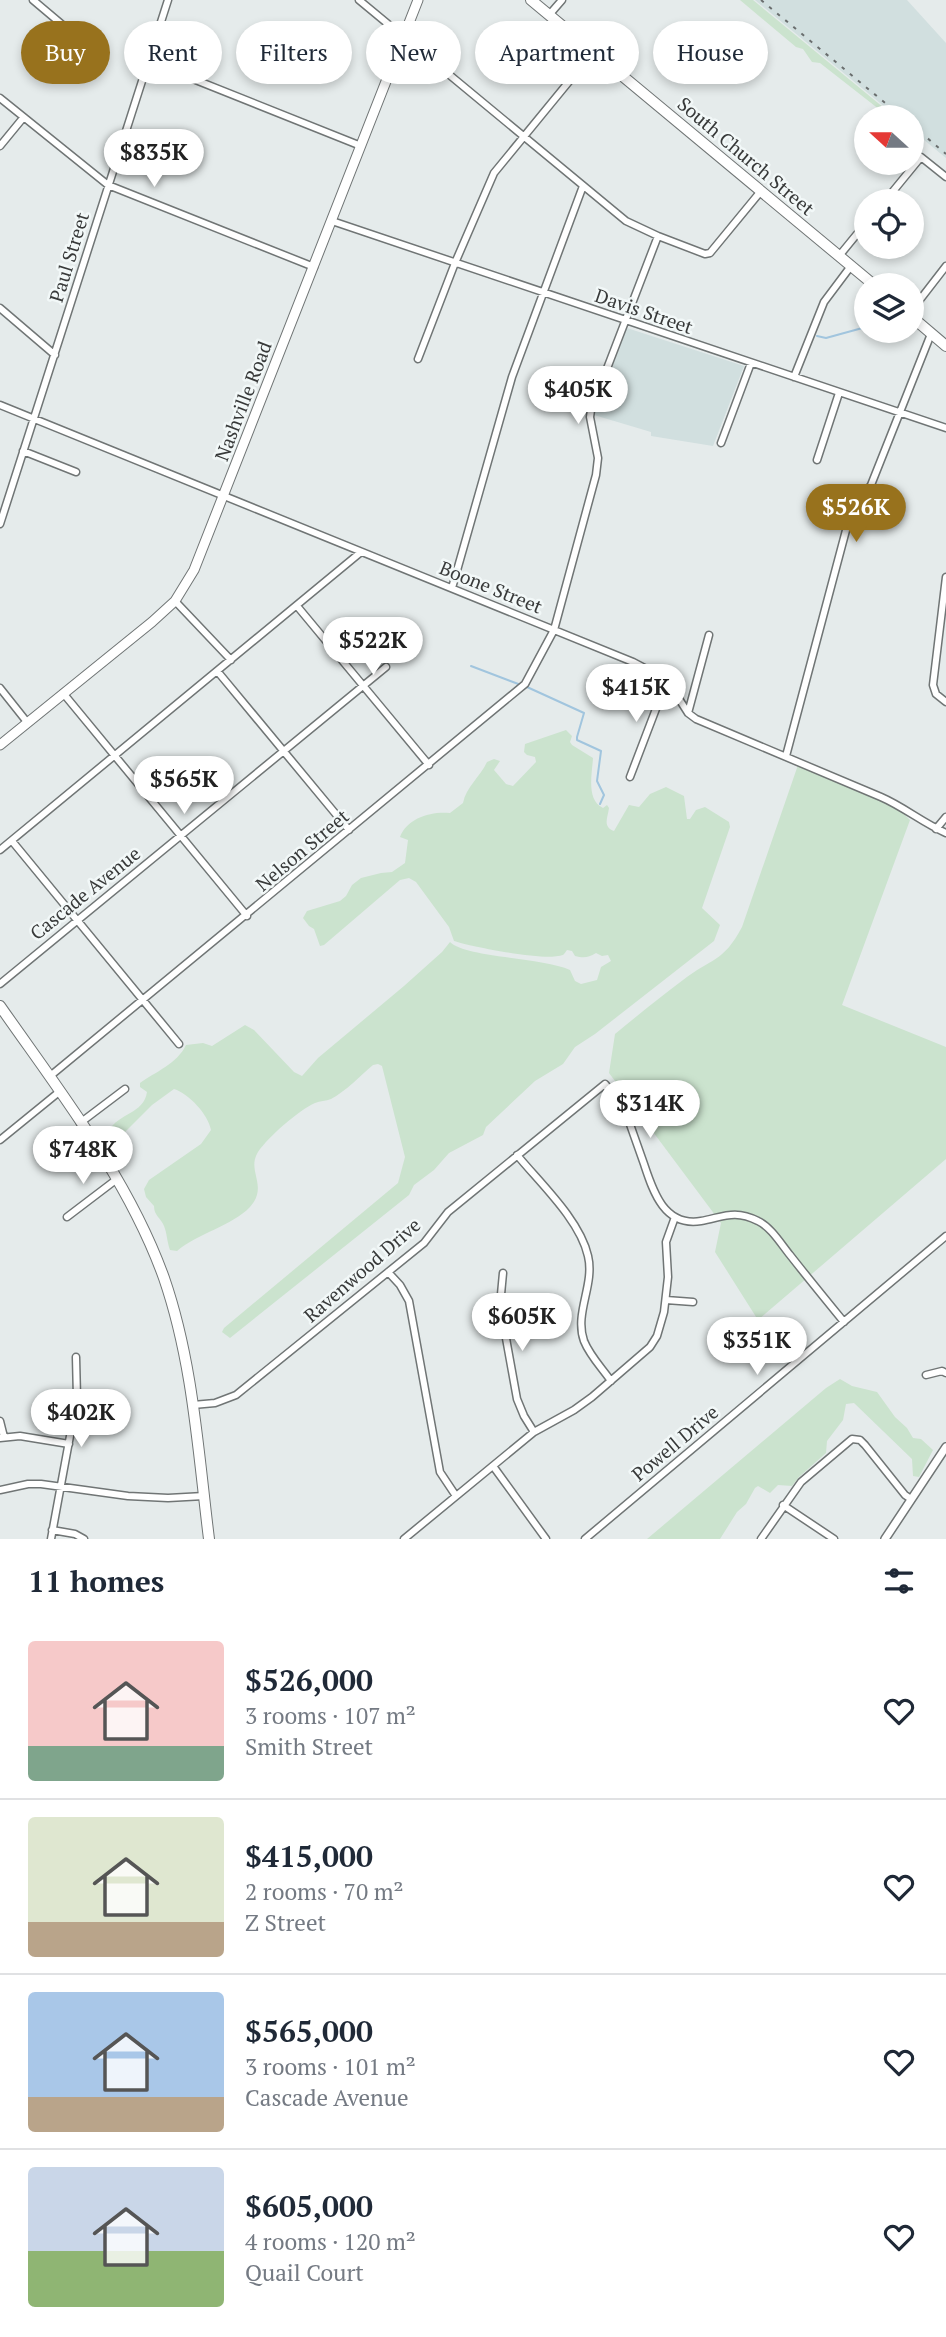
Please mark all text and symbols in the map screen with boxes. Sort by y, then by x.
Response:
chip: Buy [21,21,110,84]
chip: Rent [124,21,222,84]
chip: Filters [236,21,352,84]
chip: New [366,21,461,84]
chip: Apartment [475,21,639,84]
chip: House [653,21,768,84]
street label: South Church Street [673,91,820,220]
north arrow [854,105,924,175]
map controls [854,105,924,343]
pin: $835K [105,130,203,189]
text: $835K [120,136,188,167]
button: locate [854,189,924,259]
street label: Paul Street [43,209,94,305]
button: layers [854,273,924,343]
street label: Davis Street [592,282,696,339]
street label: Nashville Road [208,337,277,464]
pin: $405K [529,366,627,426]
text: $405K [544,373,612,404]
pin: $526K [807,484,905,544]
text: $526K [822,491,890,522]
street label: Boone Street [436,555,546,619]
pin: $522K [324,618,422,677]
text: $522K [339,624,407,655]
pin: $415K [587,664,685,724]
text: $415K [602,671,670,702]
pin: $565K [135,756,233,816]
text: $565K [150,763,218,794]
street label: Nelson Street [250,803,354,896]
street label: Cascade Avenue [24,840,145,945]
pin: $314K [601,1080,699,1140]
text: $314K [616,1087,684,1118]
pin: $748K [34,1126,132,1186]
text: $748K [49,1133,117,1164]
street label: Ravenwood Drive [298,1212,425,1327]
pin: $605K [473,1294,571,1353]
text: $605K [488,1300,556,1331]
pin: $351K [708,1318,806,1377]
text: $351K [723,1324,791,1355]
pin: $402K [32,1390,130,1449]
text: $402K [47,1396,115,1427]
street label: Powell Drive [626,1399,723,1486]
text: 11 homes [28,1561,164,1601]
icon: filters [880,1562,918,1600]
text: $526,000 [245,1660,373,1700]
icon: home [84,1669,168,1753]
icon: heart [880,1692,918,1730]
text: 3 rooms · 107 m² [245,1700,416,1731]
text: Smith Street [245,1731,373,1762]
text: $415,000 [245,1836,373,1876]
icon: home [84,1845,168,1929]
icon: heart [880,1868,918,1906]
text: 2 rooms · 70 m² [245,1876,404,1907]
text: Z Street [245,1907,326,1938]
text: $565,000 [245,2011,373,2051]
icon: home [84,2020,168,2104]
icon: heart [880,2043,918,2081]
text: 3 rooms · 101 m² [245,2051,416,2082]
text: Cascade Avenue [245,2082,409,2113]
text: $605,000 [245,2186,373,2226]
icon: home [84,2195,168,2279]
icon: heart [880,2218,918,2256]
text: 4 rooms · 120 m² [245,2226,416,2257]
text: Quail Court [245,2257,364,2288]

